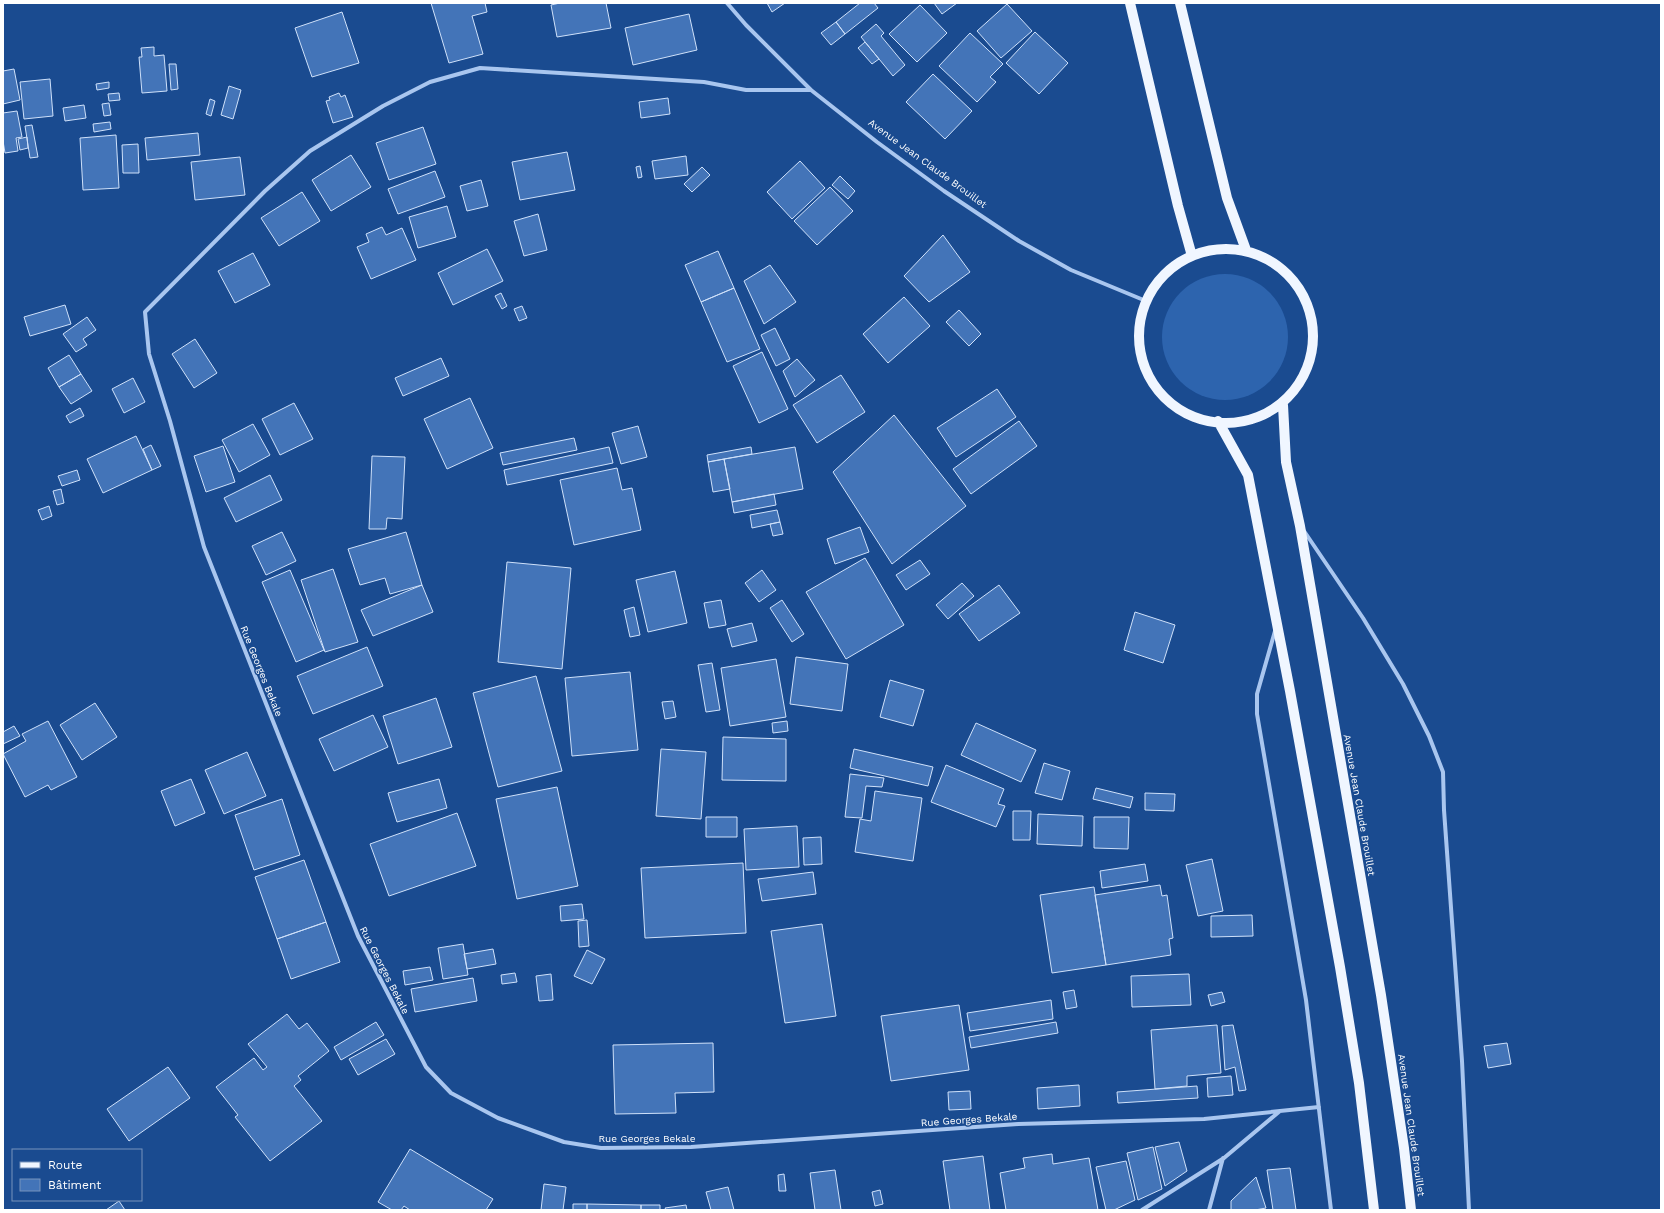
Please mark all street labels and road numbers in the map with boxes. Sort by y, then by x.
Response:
street label: Avenue Jean Claude Brouillet [866,117,990,211]
street label: Rue Georges Bekale [238,624,285,718]
street label: Avenue Jean Claude Brouillet [1342,733,1378,878]
street label: Rue Georges Bekale [358,925,412,1016]
street label: Avenue Jean Claude Brouillet [1396,1053,1427,1198]
street label: Rue Georges Bekale [920,1111,1018,1128]
street label: Rue Georges Bekale [599,1133,696,1144]

